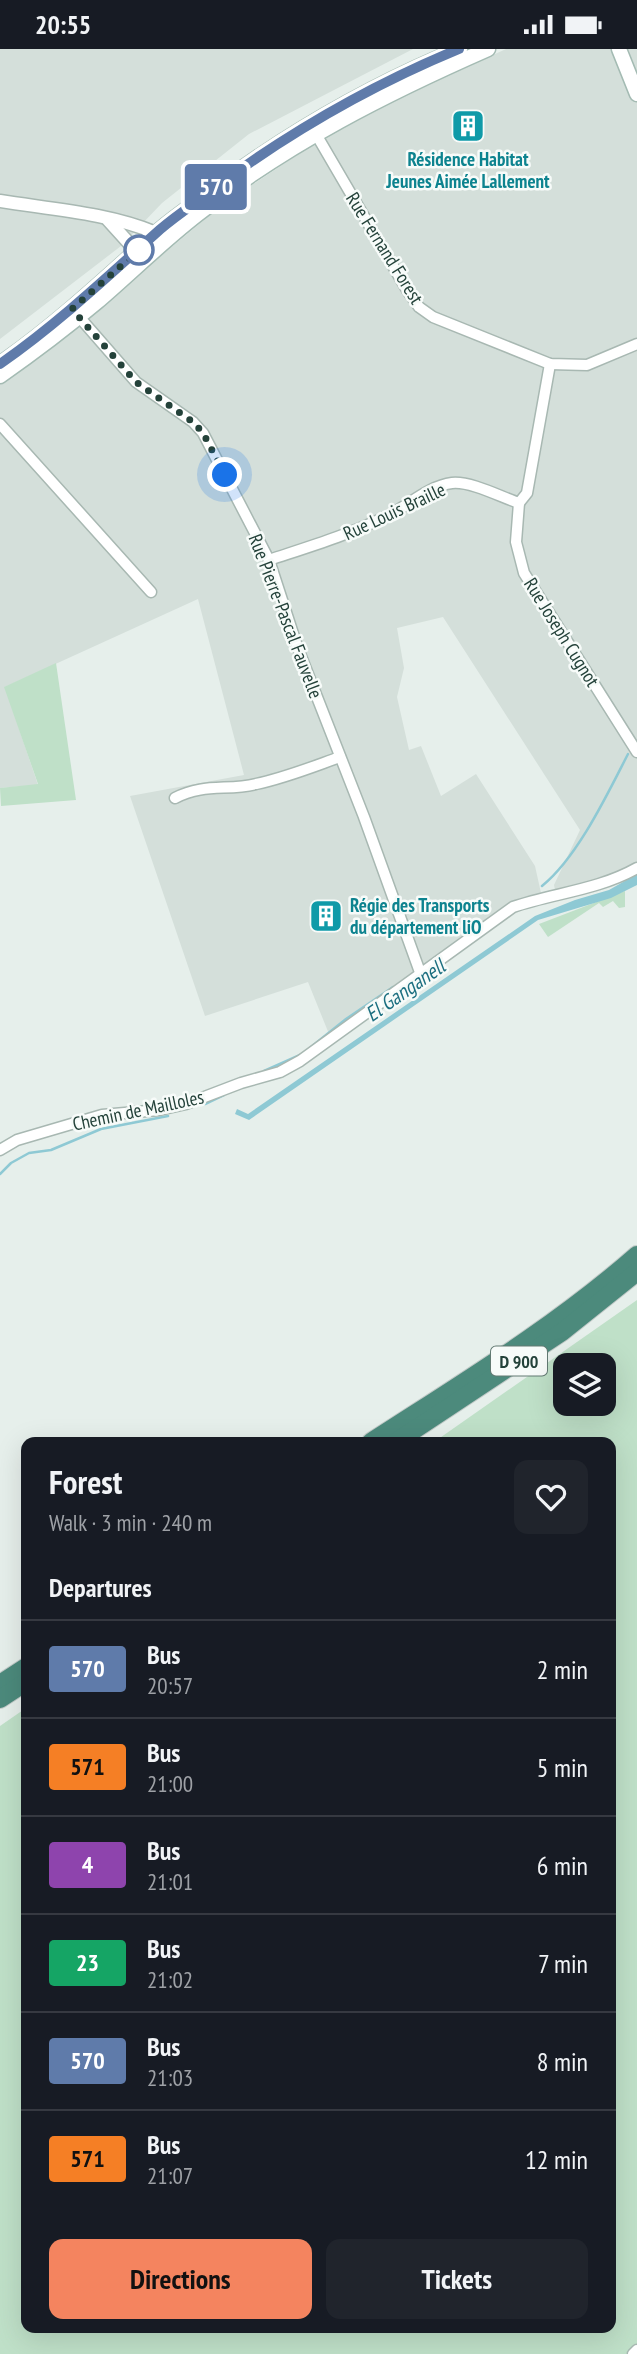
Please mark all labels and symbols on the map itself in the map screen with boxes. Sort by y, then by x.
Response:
building icon: Résidence Habitat Jeunes Aimée Lallement [449,107,487,145]
place label: Résidence Habitat Jeunes Aimée Lallement [385,147,550,193]
line badge: 570 [176,164,256,210]
street label: Rue Fernand Forest [341,188,429,309]
unlabelled marker [124,235,154,265]
your location [207,457,242,492]
street label: Rue Louis Braille [339,477,449,545]
street label: Rue Pierre-Pascal Fauvelle [244,530,328,702]
street label: Rue Joseph Cugnot [519,573,605,691]
place label: Régie des Transports du département liO [350,893,490,939]
building icon: Régie des Transports du département liO [307,897,345,935]
water label: El Ganganell [360,952,452,1027]
street label: Chemin de Mailloles [70,1084,206,1136]
road number: D 900 [491,1346,547,1375]

